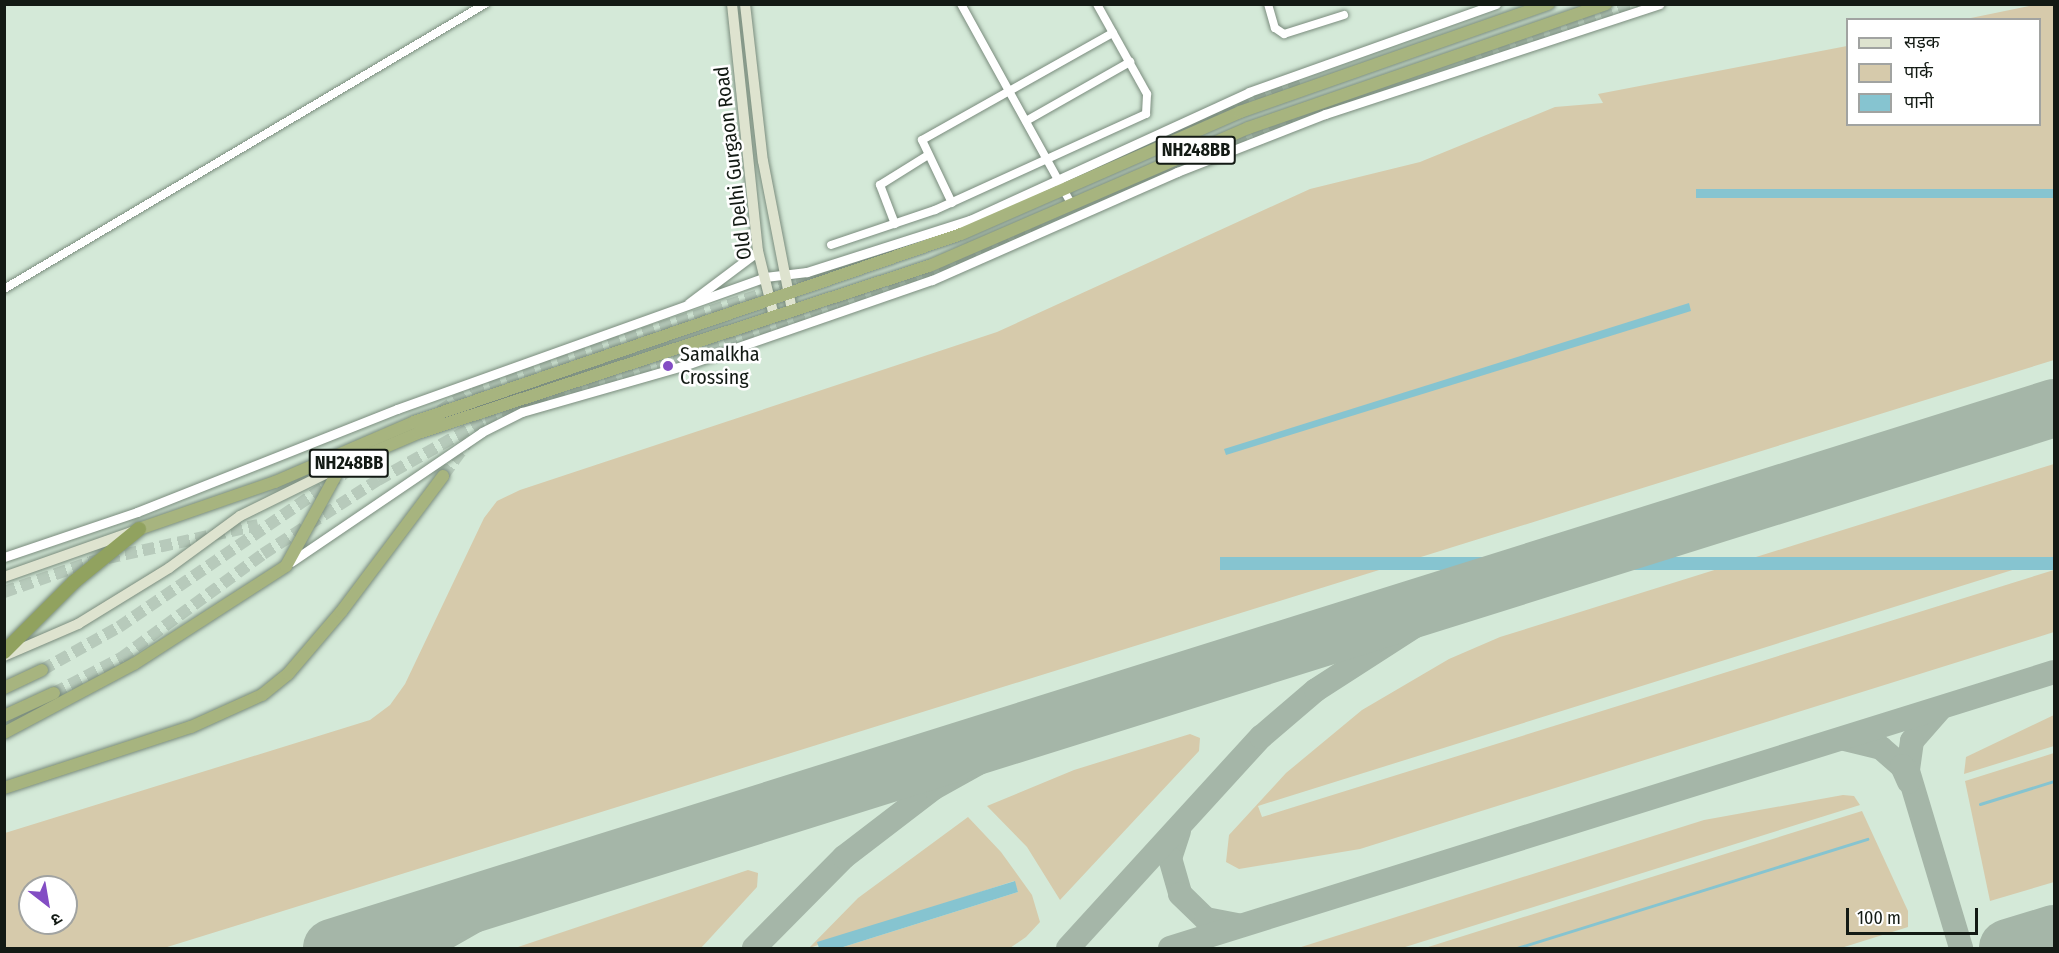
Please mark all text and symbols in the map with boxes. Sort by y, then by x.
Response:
legend [1846,18,2041,126]
text: सड़क [1904,31,1940,53]
text: पार्क [1904,61,1933,83]
street label: Old Delhi Gurgaon Road [709,65,757,261]
text: पानी [1904,91,1934,113]
road number: NH248BB [1156,135,1236,165]
place label: Samalkha Crossing [680,342,760,389]
marker: Samalkha Crossing [661,359,675,373]
road number: NH248BB [308,448,389,478]
north arrow [18,875,78,935]
scale bar [1849,896,1981,934]
text: 100 m [1857,907,1901,929]
text: उ [48,909,65,930]

